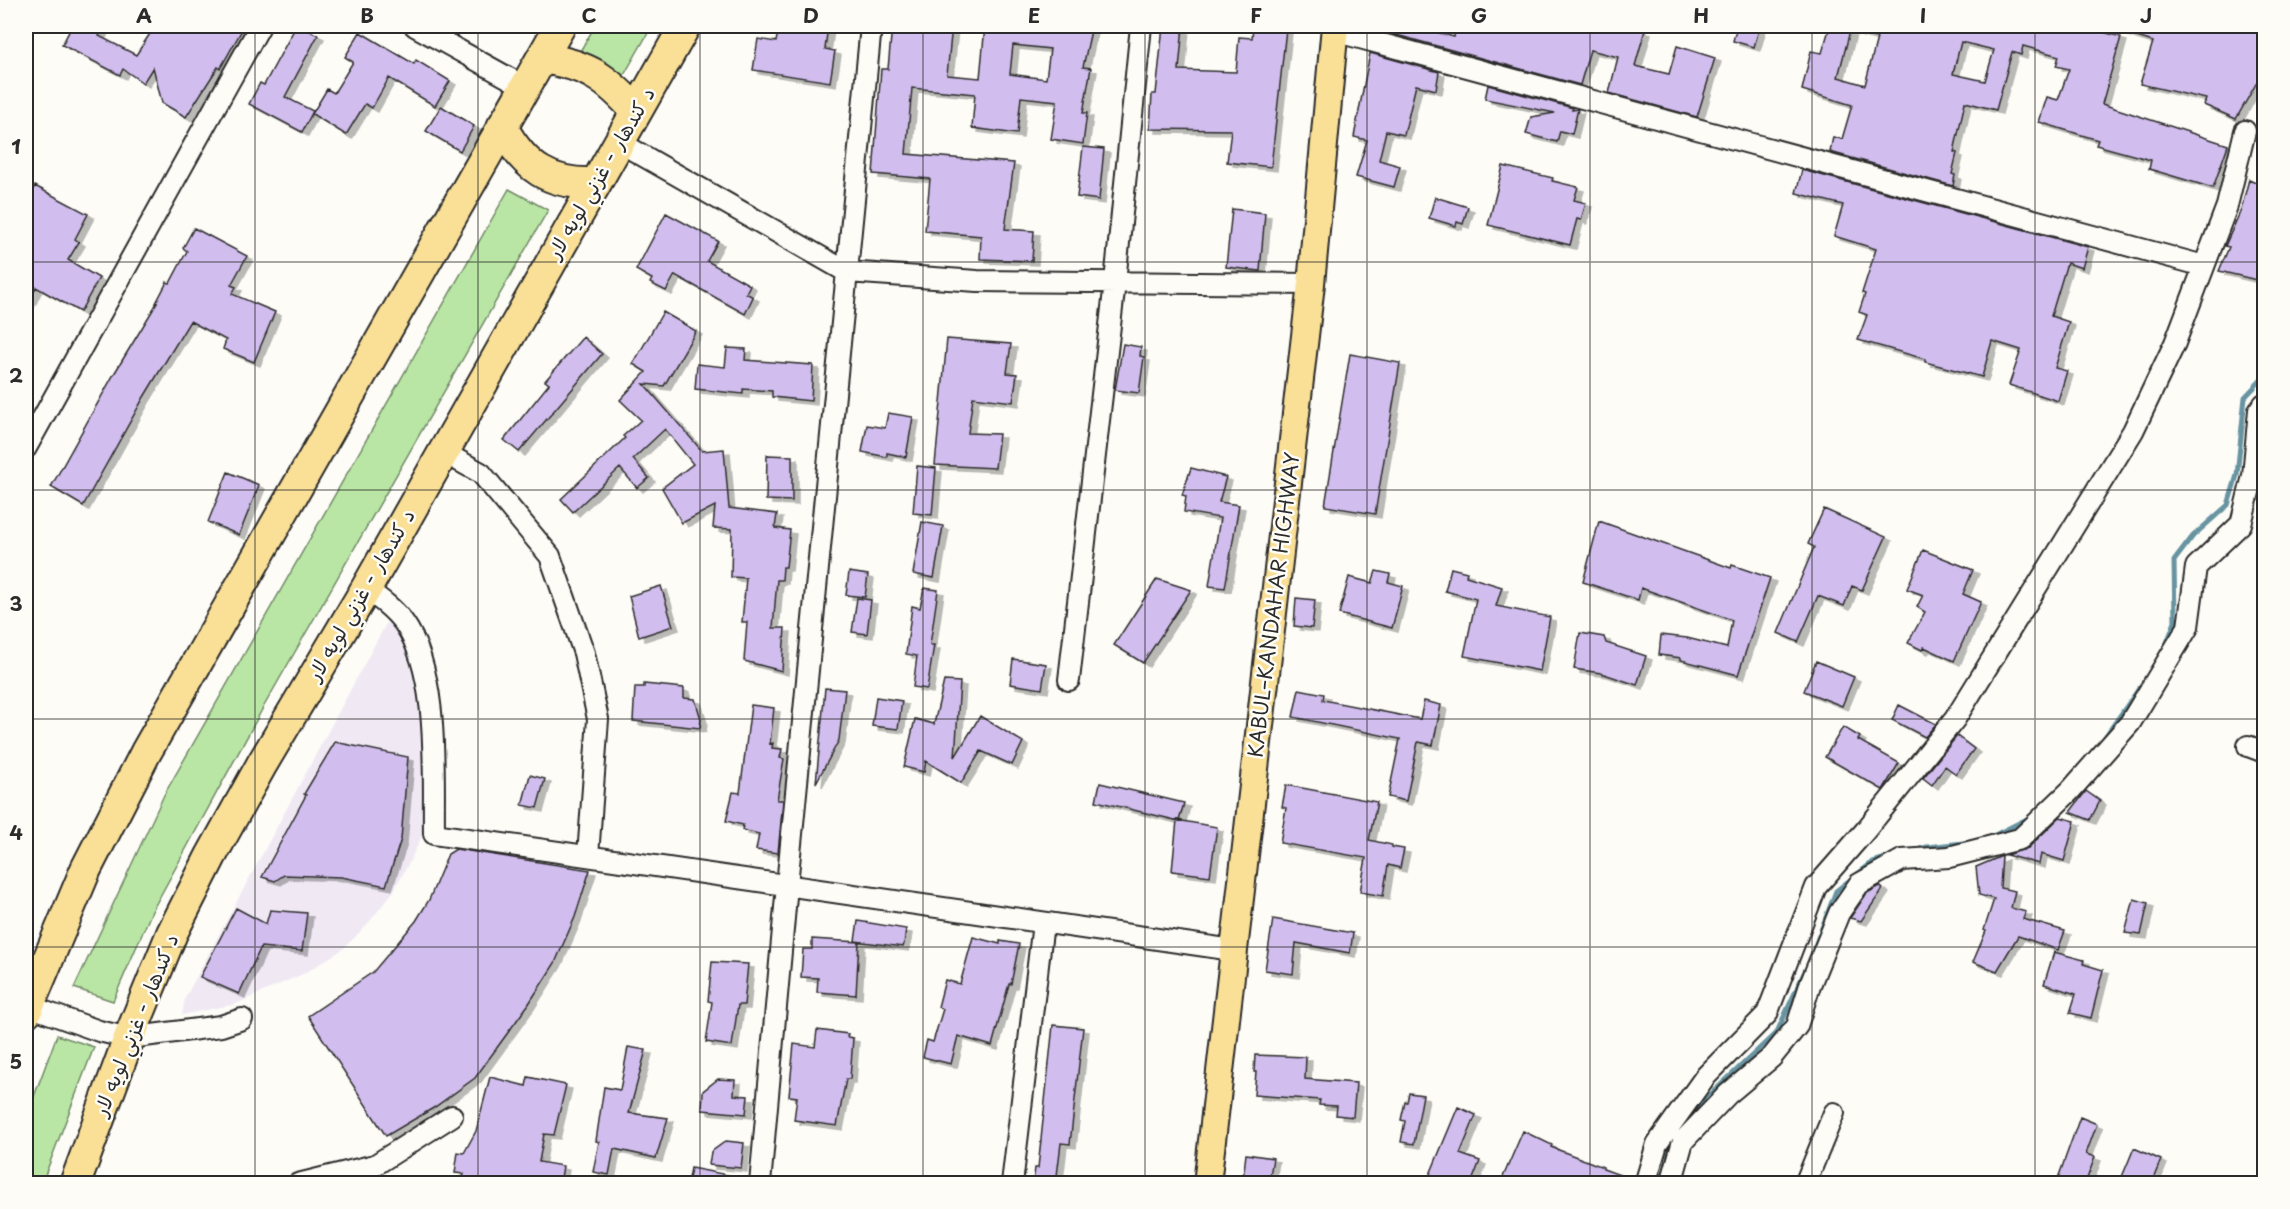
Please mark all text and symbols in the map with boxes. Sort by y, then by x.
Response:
text: A [136,0,152,30]
text: B [360,0,374,30]
text: C [581,0,597,30]
text: D [803,0,819,30]
text: E [1028,0,1040,30]
text: F [1250,0,1262,30]
text: G [1471,0,1487,30]
text: H [1693,0,1709,30]
text: I [1920,0,1926,30]
text: J [2140,0,2152,30]
street label: د کندهار - غزني لويه لار [538,81,665,268]
text: 1 [11,131,21,161]
text: 2 [9,360,23,390]
street label: KABUL–KANDAHAR HIGHWAY [1239,450,1307,759]
street label: د کندهار - غزني لويه لار [298,503,425,690]
text: 3 [9,588,23,618]
text: 4 [9,817,23,847]
street label: د کندهار - غزني لويه لار [84,929,189,1123]
text: 5 [10,1046,22,1076]

